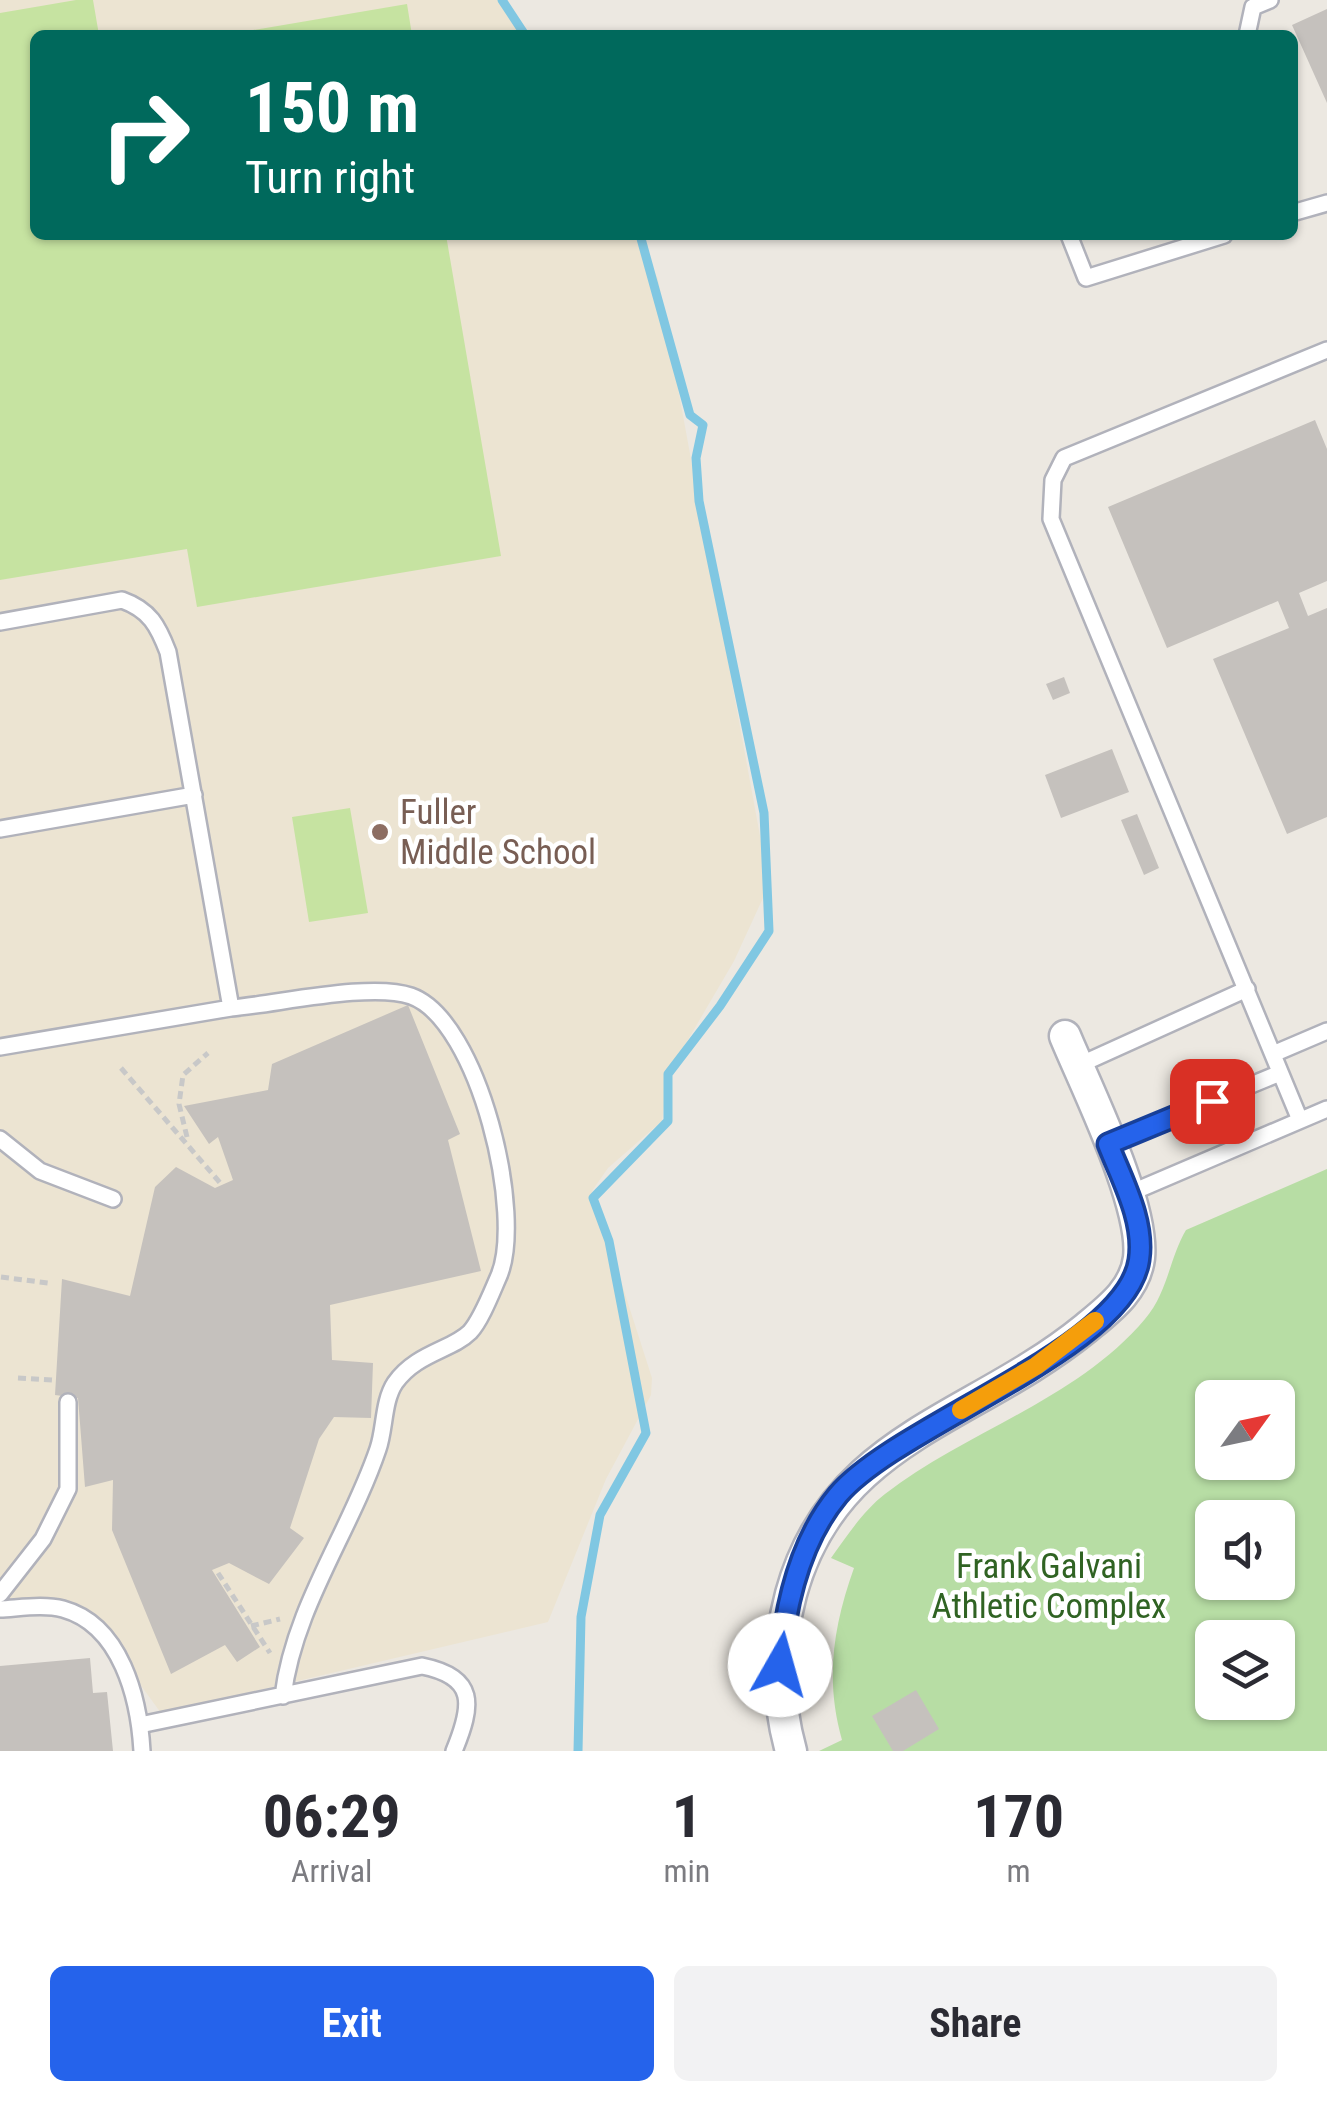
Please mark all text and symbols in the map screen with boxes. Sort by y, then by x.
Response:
text: 150 m [245,67,419,149]
icon: right [80,70,210,200]
text: Turn right [245,151,415,204]
place label: Fuller Middle School [400,792,596,873]
marker: Fuller Middle School [369,821,391,843]
pin [1170,1059,1255,1144]
icon: arrive [1185,1074,1240,1129]
north arrow [1195,1380,1295,1480]
map controls [1195,1380,1295,1720]
button: sound [1195,1500,1295,1600]
park label: Frank Galvani Athletic Complex [931,1546,1167,1627]
position arrow [728,1613,832,1717]
button: layers [1195,1620,1295,1720]
text: 06:29 [263,1781,401,1852]
text: 1 [672,1781,702,1852]
text: 170 [973,1781,1064,1852]
text: Arrival [291,1852,372,1890]
text: min [663,1852,710,1890]
text: m [1007,1852,1031,1890]
button: Exit [50,1966,654,2081]
button: Share [674,1966,1277,2081]

